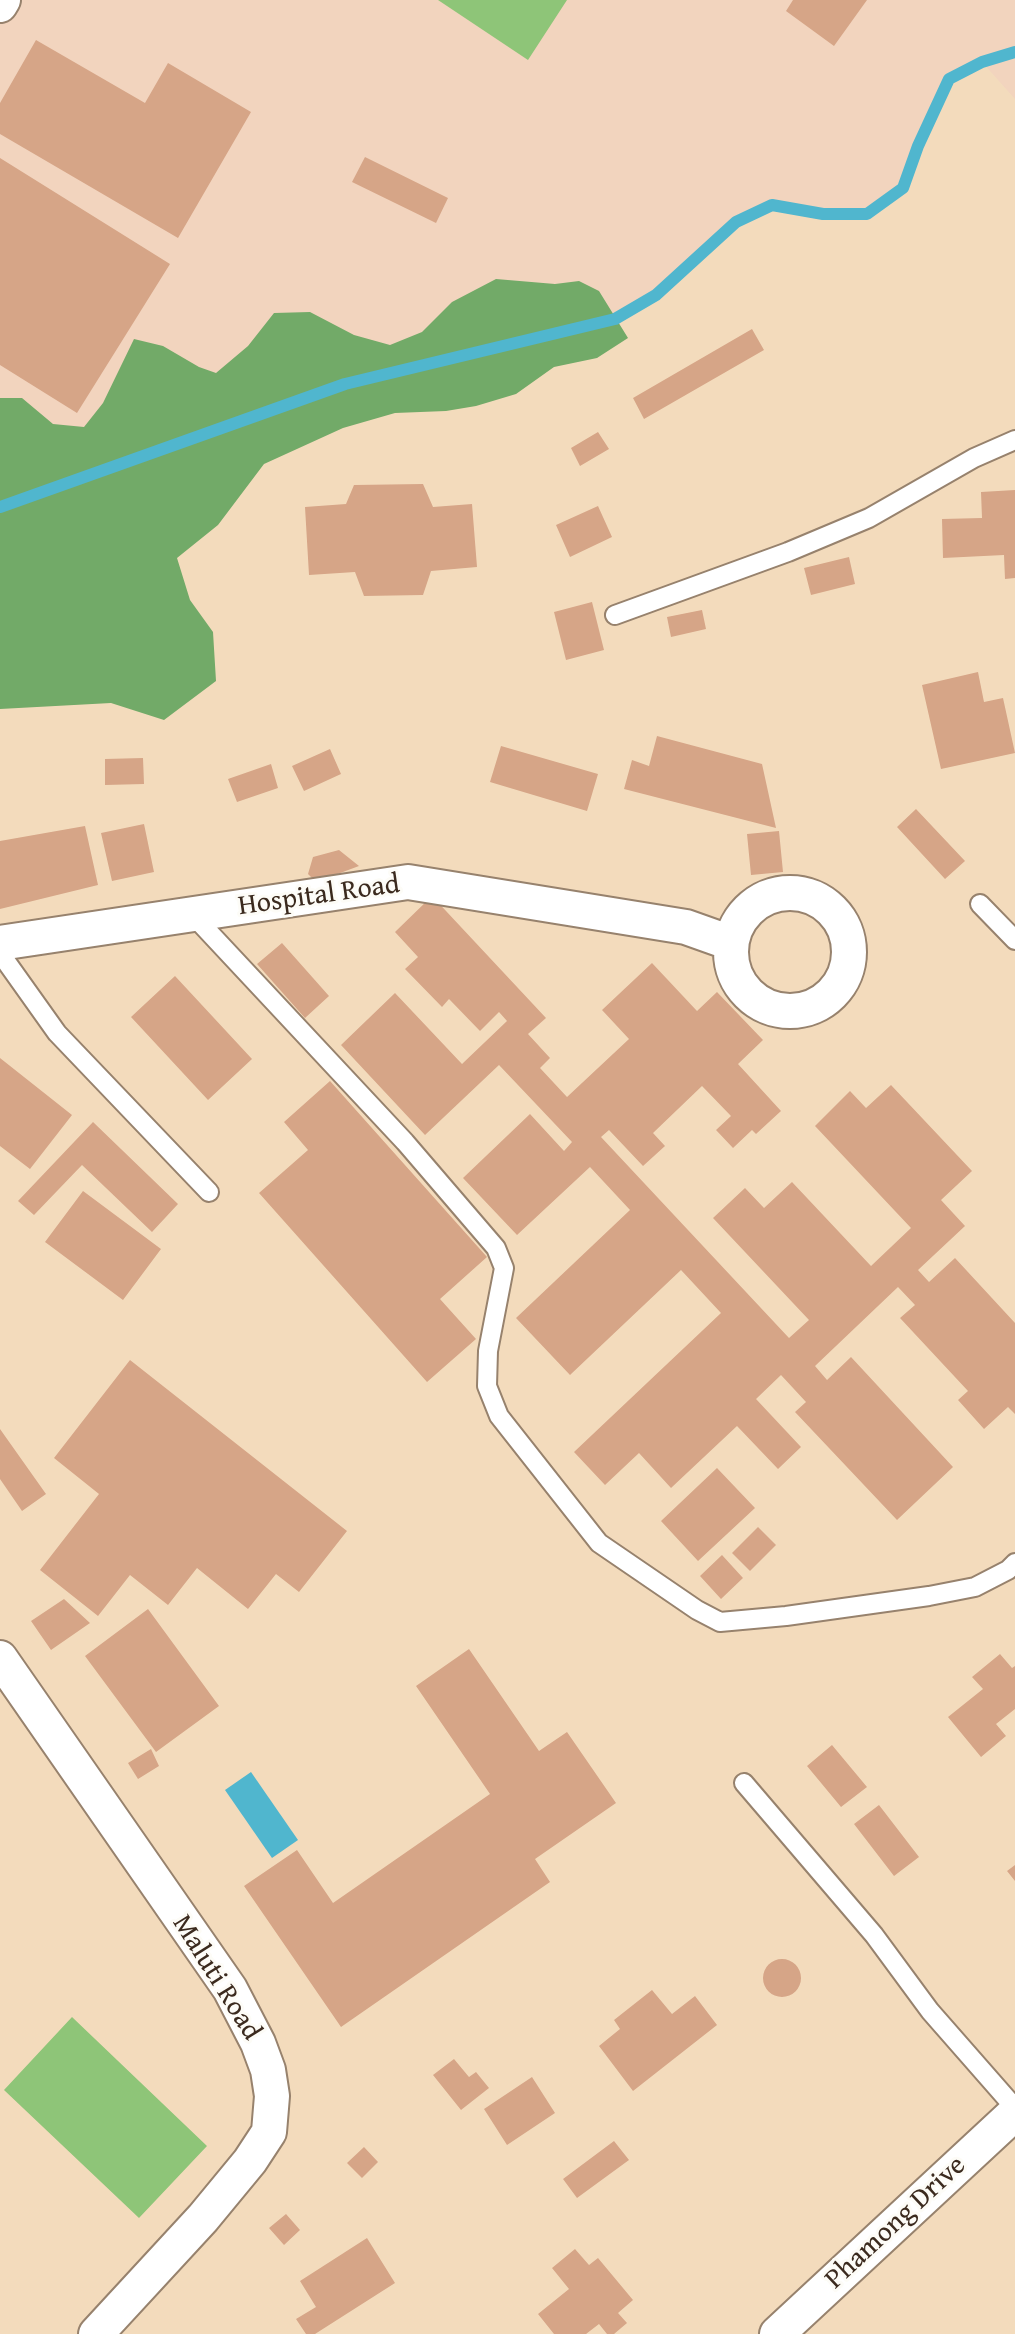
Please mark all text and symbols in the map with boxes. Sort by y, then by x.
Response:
street label: Hospital Road [236,868,402,924]
street label: Maluti Road [164,1909,268,2047]
street label: Phamong Drive [819,2149,973,2297]

